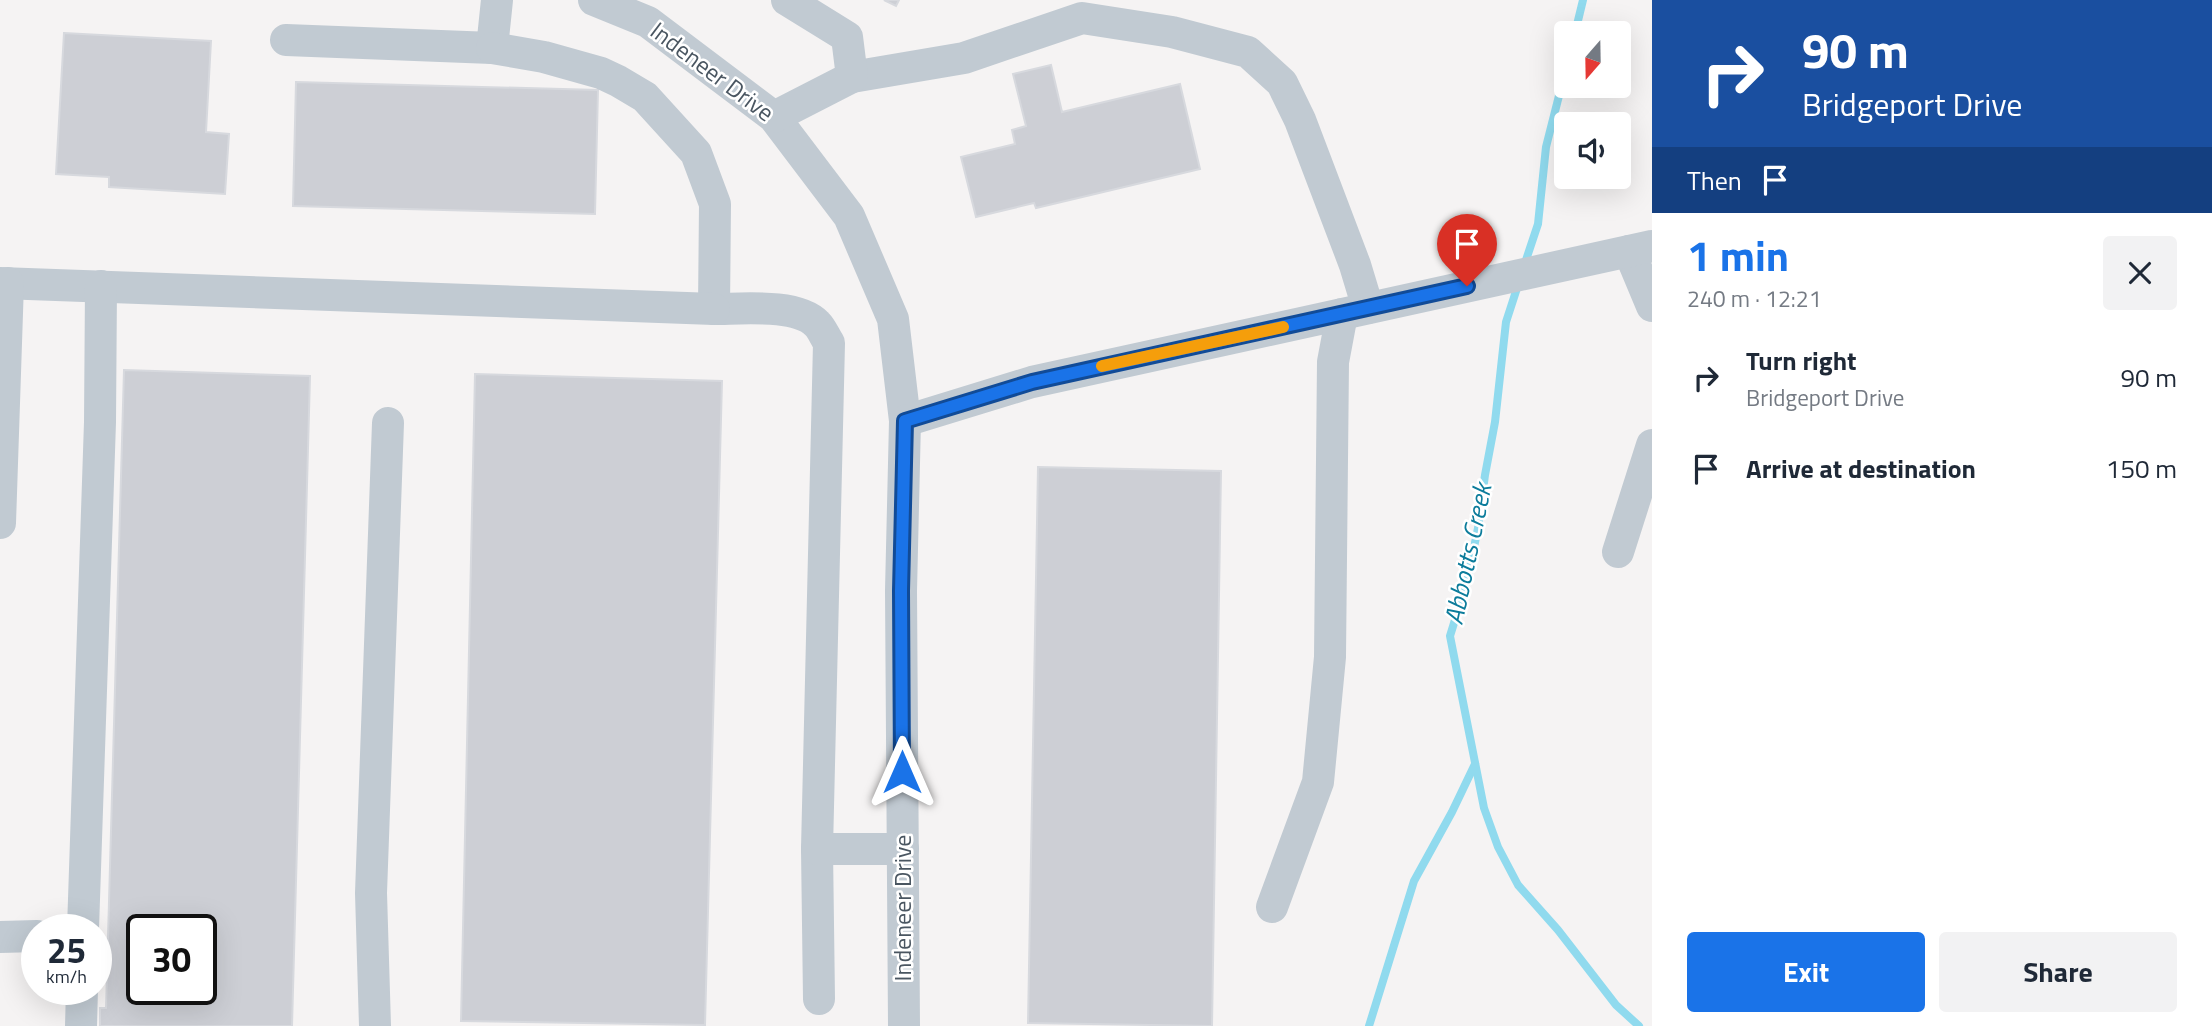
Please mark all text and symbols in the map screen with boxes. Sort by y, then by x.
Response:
text: 90 m [1802,12,1909,87]
street label: Indeneer Drive [643,13,782,130]
north arrow [1554,21,1631,98]
map controls [1554,21,1631,189]
icon: right [1687,28,1778,119]
text: Bridgeport Drive [1802,80,2022,128]
button: sound [1554,112,1631,189]
text: Then [1687,161,1742,200]
icon: arrive [1756,161,1794,199]
pin [1437,214,1497,286]
text: 1 min [1687,223,1789,287]
icon: arrive [1448,225,1486,263]
button: close [2103,236,2177,310]
text: 240 m · 12:21 [1687,281,1822,316]
text: Turn right [1746,341,1857,380]
text: 90 m [2120,358,2177,397]
icon: right [1687,359,1725,397]
text: Bridgeport Drive [1746,380,1904,415]
text: Arrive at destination [1746,449,1976,488]
text: 150 m [2106,449,2177,488]
icon: arrive [1687,450,1725,488]
water label: Abbotts Creek [1434,477,1502,628]
position arrow [865,735,939,809]
street label: Indeneer Drive [884,835,920,981]
speed limit sign: 30 [126,914,217,1005]
text: 25 [47,923,86,977]
button: Exit [1687,932,1925,1012]
button: Share [1939,932,2177,1012]
text: km/h [46,963,87,990]

